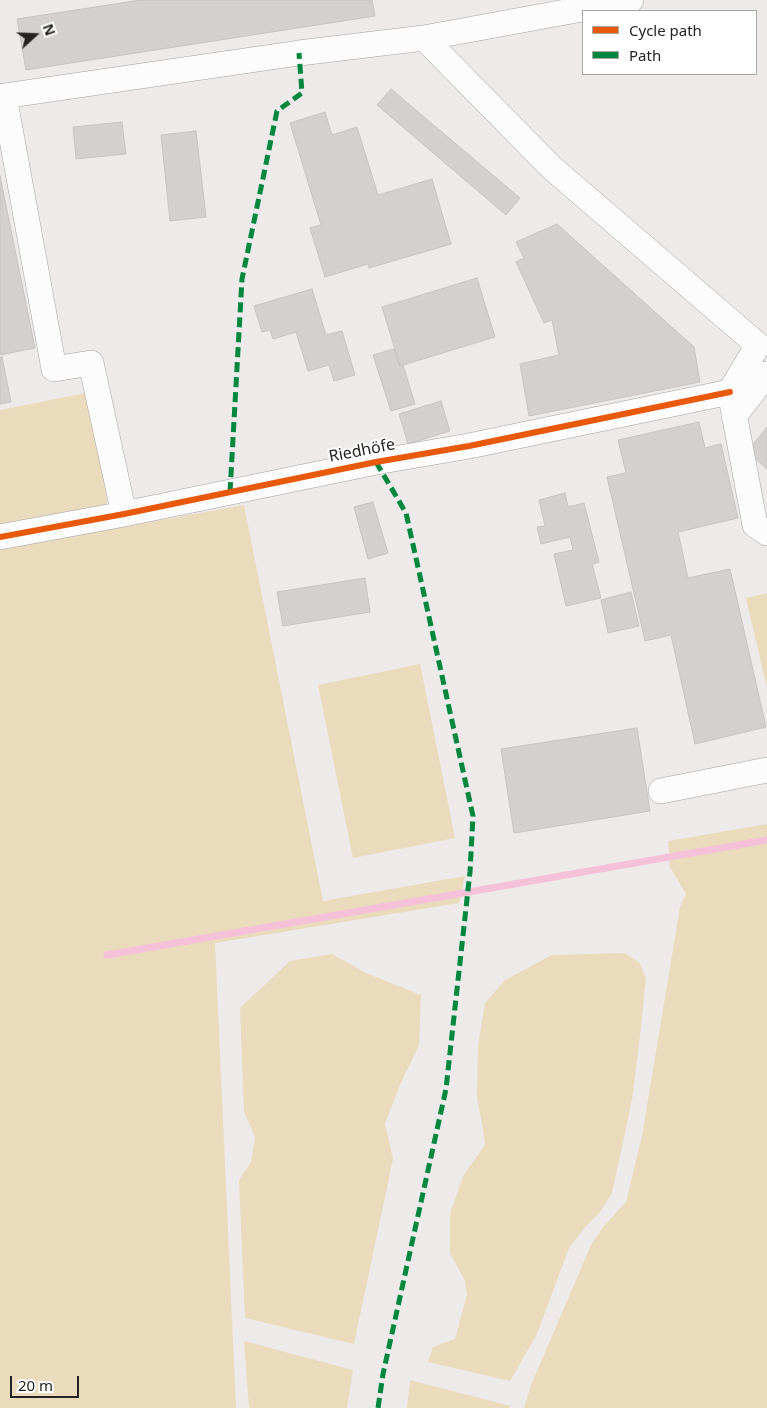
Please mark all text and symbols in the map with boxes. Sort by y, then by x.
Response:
north arrow [10,10,60,60]
legend [582,10,757,75]
text: Cycle path [629,20,702,40]
text: N [39,21,60,38]
text: Path [629,45,661,65]
street label: Riedhöfe [327,435,397,467]
scale bar [12,1366,81,1398]
text: 20 m [18,1375,53,1395]

